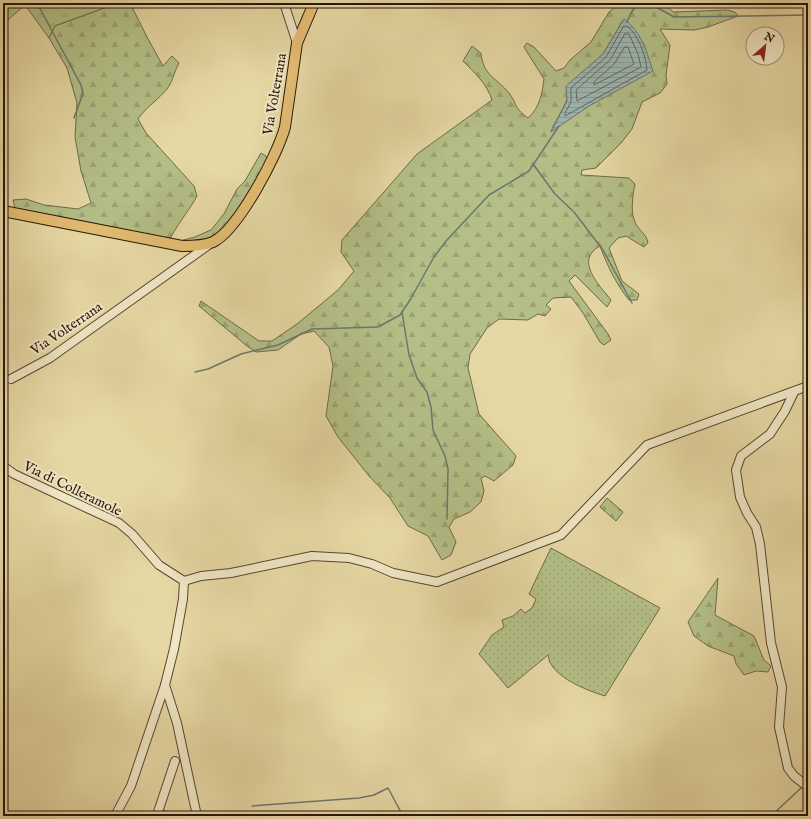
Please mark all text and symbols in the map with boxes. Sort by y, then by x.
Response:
north arrow [745,26,785,66]
text: N [761,29,777,47]
street label: Via Volterrana [259,51,291,138]
street label: Via Volterrana [26,298,107,360]
street label: Via di Colleramole [19,457,125,521]

